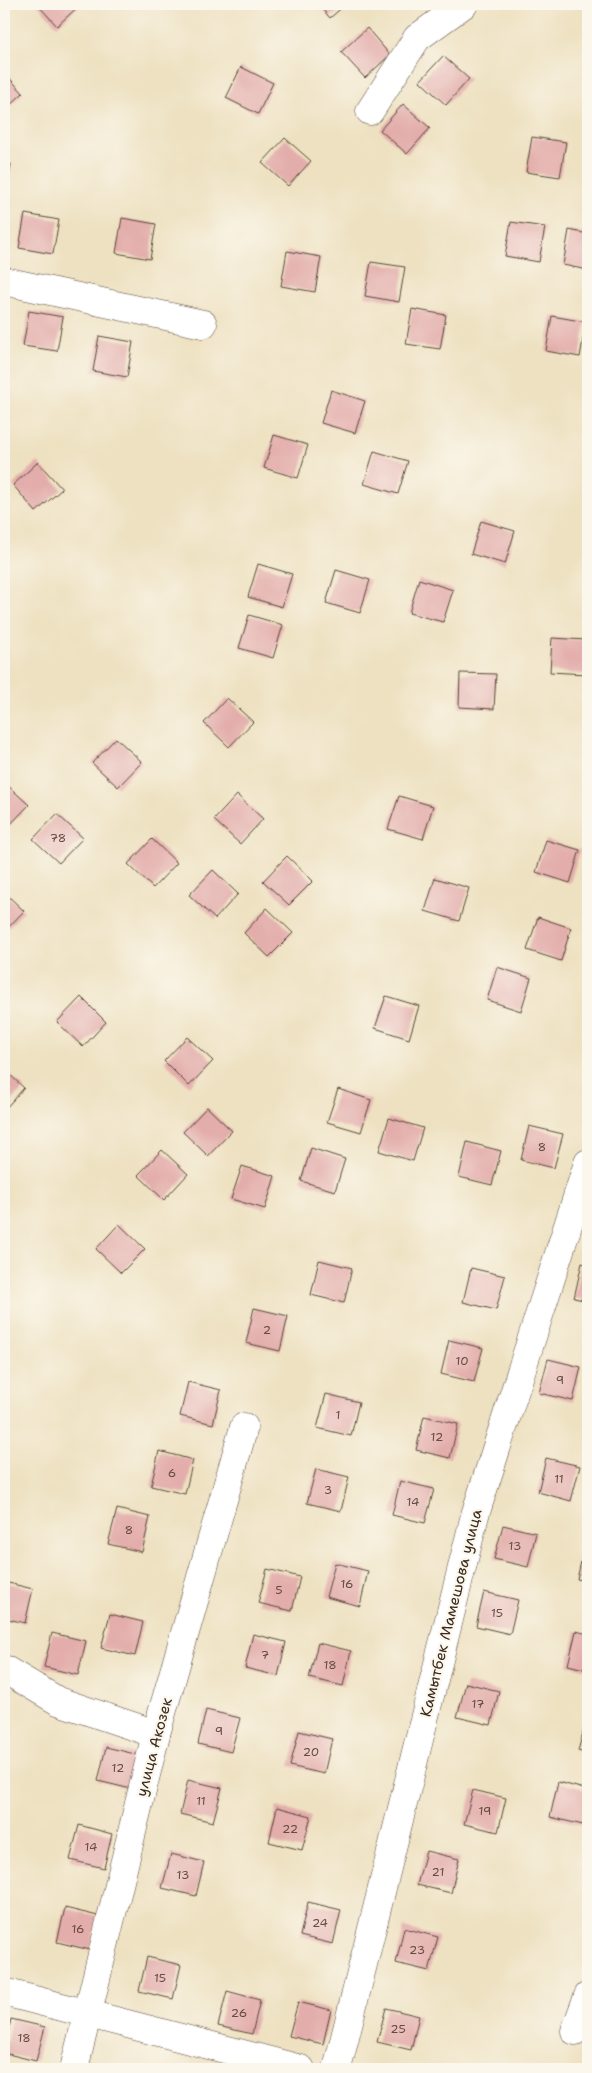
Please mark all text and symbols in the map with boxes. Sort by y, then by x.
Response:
house number: 78 [50,830,66,846]
house number: 8 [538,1139,546,1155]
house number: 2 [263,1322,271,1338]
house number: 10 [455,1353,469,1369]
house number: 9 [556,1372,564,1388]
house number: 1 [335,1407,341,1423]
house number: 12 [431,1429,443,1445]
house number: 6 [168,1465,176,1481]
house number: 11 [554,1471,564,1487]
house number: 3 [324,1482,332,1498]
house number: 14 [407,1494,419,1510]
street label: Камытбек Мамешова улица [415,1506,487,1719]
house number: 8 [125,1522,133,1538]
house number: 13 [509,1538,521,1554]
house number: 16 [340,1576,354,1592]
house number: 5 [275,1582,283,1598]
house number: 15 [491,1605,503,1621]
house number: 7 [261,1647,269,1663]
house number: 18 [323,1657,337,1673]
street label: улица Акозек [131,1695,177,1799]
house number: 17 [472,1696,484,1712]
house number: 9 [215,1723,223,1739]
house number: 20 [303,1744,319,1760]
house number: 12 [112,1760,124,1776]
house number: 11 [196,1793,206,1809]
house number: 19 [479,1803,491,1819]
house number: 22 [282,1821,298,1837]
house number: 14 [85,1839,97,1855]
house number: 21 [432,1864,444,1880]
house number: 13 [177,1867,189,1883]
house number: 24 [312,1915,328,1931]
house number: 16 [71,1921,85,1937]
house number: 23 [409,1942,425,1958]
house number: 15 [154,1970,166,1986]
house number: 26 [231,2005,247,2021]
house number: 25 [390,2021,406,2037]
house number: 18 [17,2030,31,2046]

